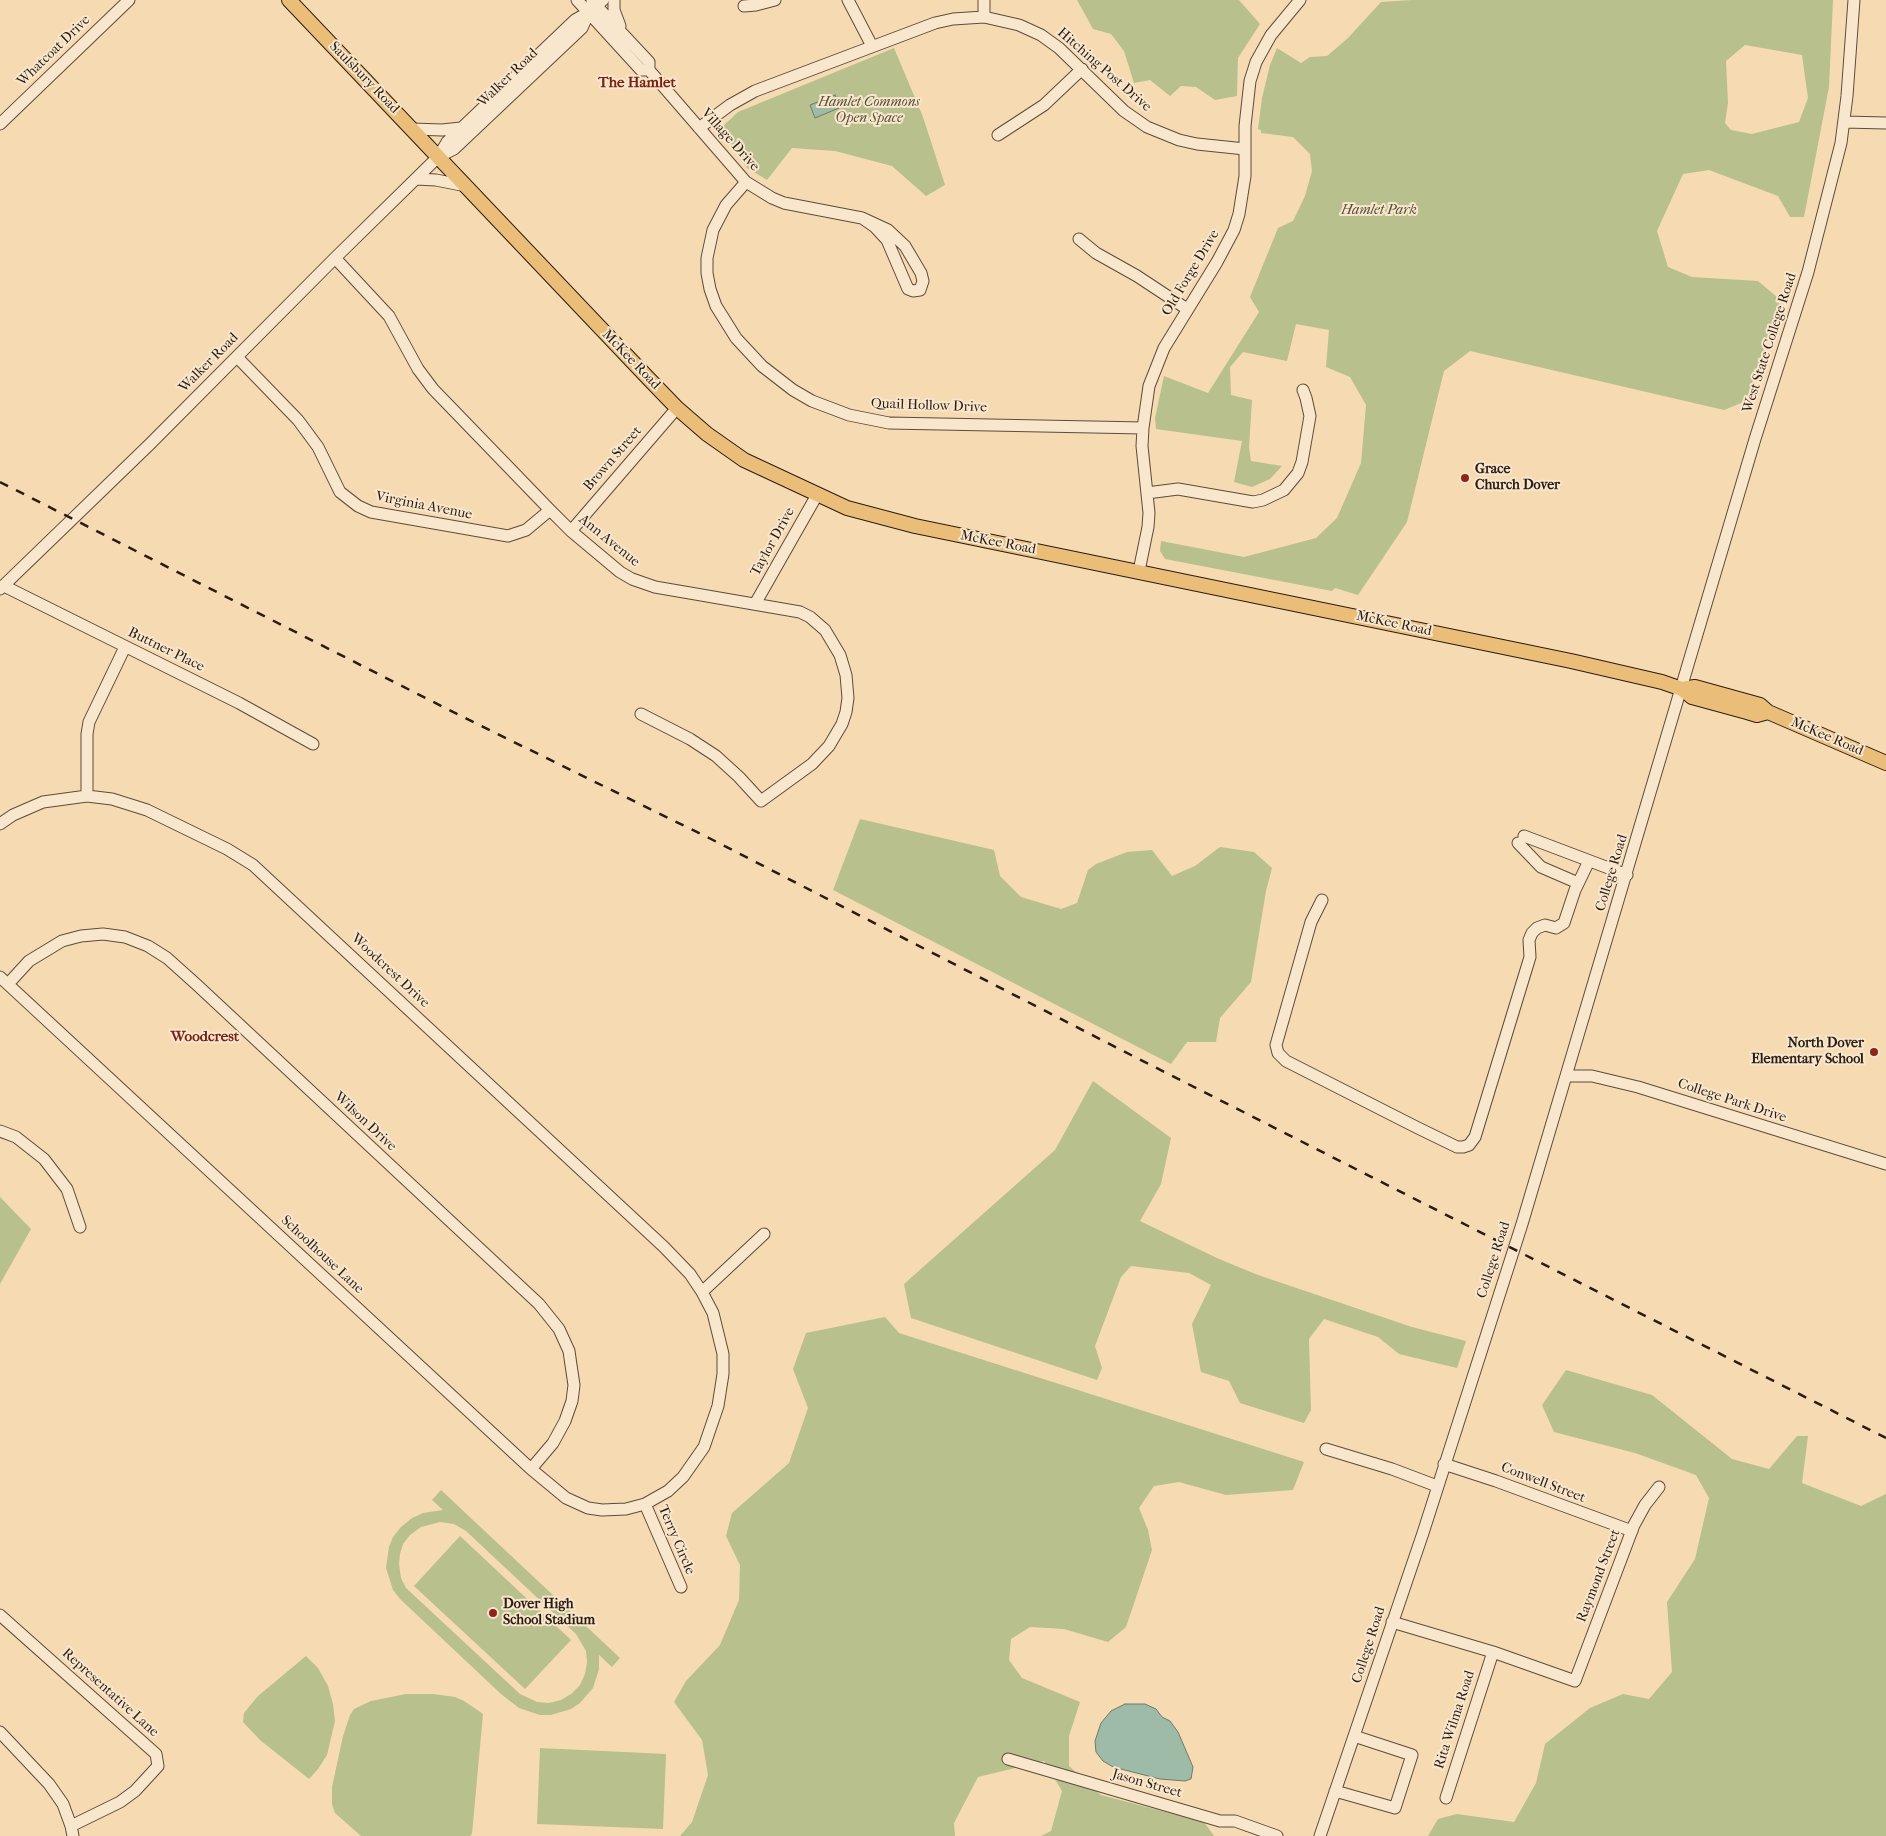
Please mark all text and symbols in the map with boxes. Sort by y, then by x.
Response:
street label: Whatcoat Drive [14,12,94,90]
street label: Hitching Post Drive [1053,24,1155,116]
street label: Saulsbury Road [326,39,402,117]
street label: Walker Road [474,45,542,111]
district label: The Hamlet [598,74,676,92]
park label: Hamlet Commons Open Space [818,95,920,128]
street label: Village Drive [697,105,763,175]
park label: Hamlet Park [1341,203,1417,219]
street label: Old Forge Drive [1159,227,1223,319]
street label: West State College Road [1739,271,1801,415]
street label: McKee Road [598,327,664,393]
street label: Walker Road [176,330,242,396]
street label: Quail Hollow Drive [871,396,987,416]
street label: Brown Street [580,423,646,495]
place label: Grace Church Dover [1475,462,1560,494]
marker: Grace Church Dover [1459,472,1471,484]
street label: Virginia Avenue [374,488,474,524]
street label: Taylor Drive [747,505,799,579]
street label: Ann Avenue [575,511,643,571]
street label: McKee Road [959,527,1037,559]
street label: McKee Road [1355,608,1433,640]
street label: Buttner Place [125,624,207,676]
street label: McKee Road [1788,714,1866,760]
street label: College Road [1592,833,1632,913]
street label: Woodcrest Drive [347,930,433,1012]
district label: Woodcrest [171,1028,239,1046]
place label: North Dover Elementary School [1751,1036,1864,1068]
marker: North Dover Elementary School [1868,1046,1880,1058]
street label: College Park Drive [1675,1075,1789,1127]
street label: Wilson Drive [330,1089,400,1155]
street label: Schoolhouse Lane [277,1212,367,1298]
street label: College Road [1474,1220,1514,1300]
street label: Conwell Street [1498,1459,1588,1507]
street label: Terry Circle [654,1503,698,1577]
street label: Raymond Street [1574,1527,1624,1625]
place label: Dover High School Stadium [503,1597,595,1630]
street label: College Road [1349,1605,1389,1685]
marker: Dover High School Stadium [487,1607,499,1619]
street label: Representative Lane [58,1645,162,1741]
street label: Rita Wilma Road [1431,1669,1479,1771]
street label: Jason Street [1110,1766,1184,1802]

